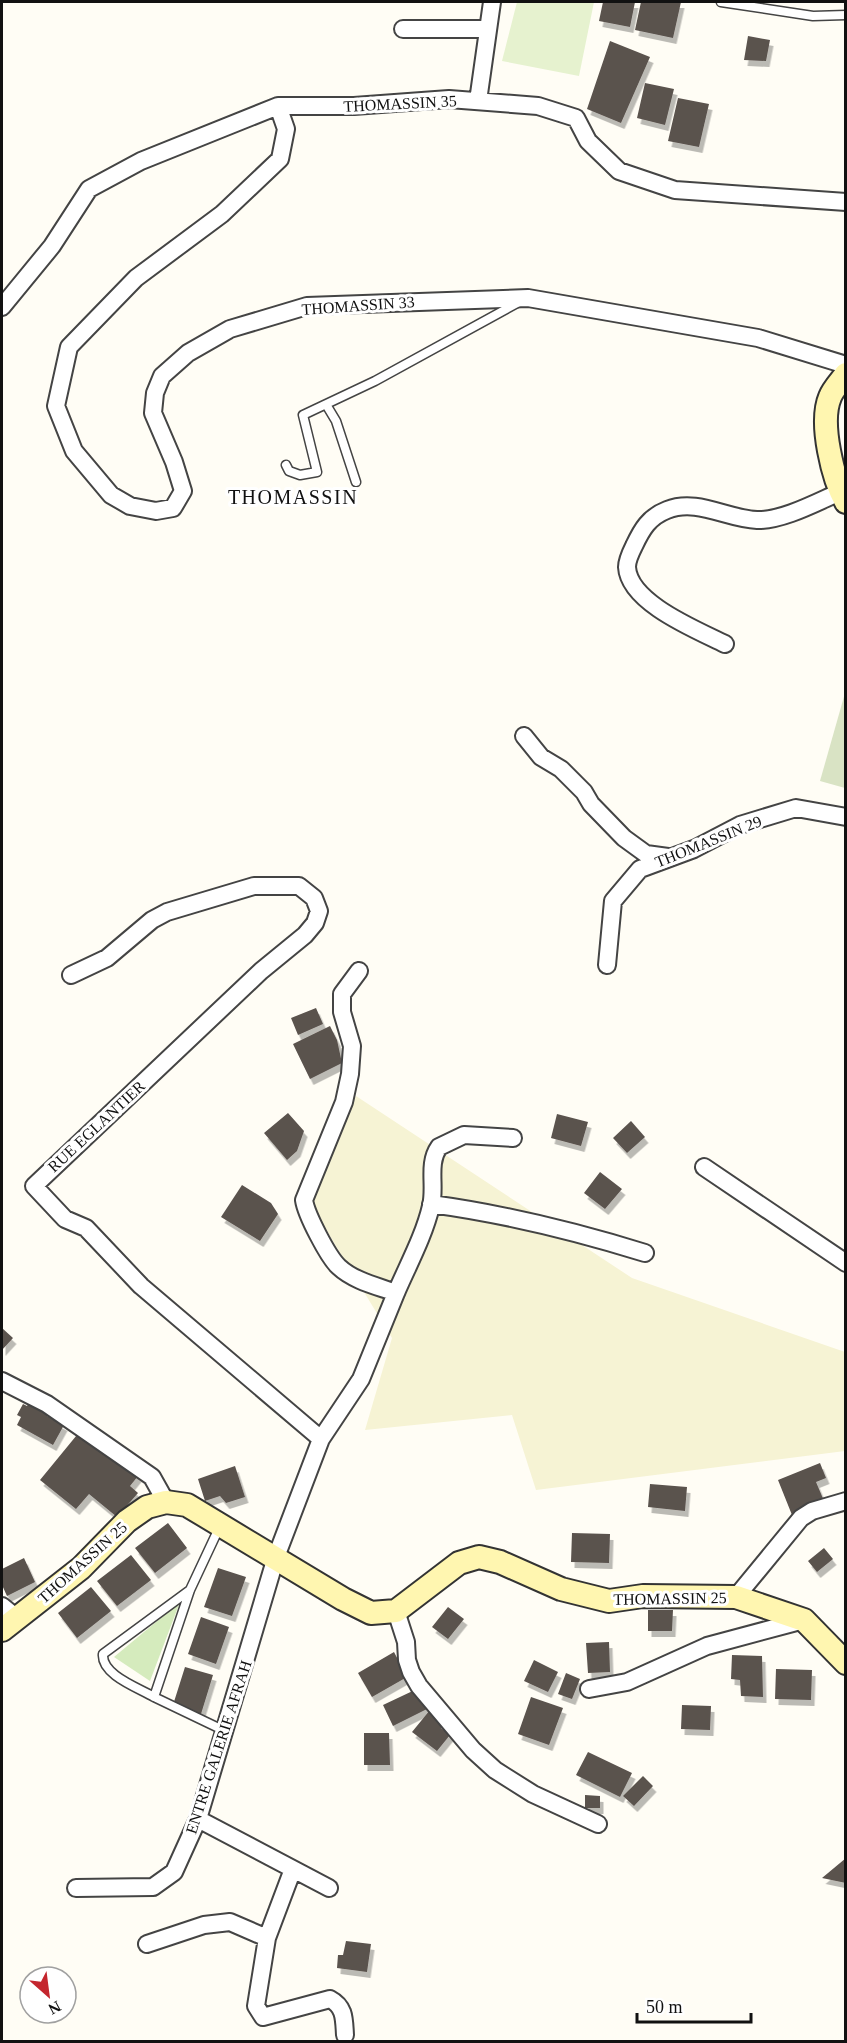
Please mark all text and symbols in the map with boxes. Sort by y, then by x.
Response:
street label: THOMASSIN 35 [343,92,457,115]
street label: THOMASSIN 33 [301,293,415,318]
district label: THOMASSIN [228,486,358,508]
street label: THOMASSIN 29 [652,812,764,871]
street label: RUE EGLANTIER [45,1077,148,1175]
street label: THOMASSIN 25 [35,1518,130,1607]
street label: THOMASSIN 25 [613,1589,727,1608]
street label: ENTRE GALERIE AFRAH [182,1658,255,1836]
north arrow [18,1965,78,2025]
scale bar [637,1986,751,2024]
text: 50 m [646,1997,683,2017]
text: N [45,1998,64,2018]

